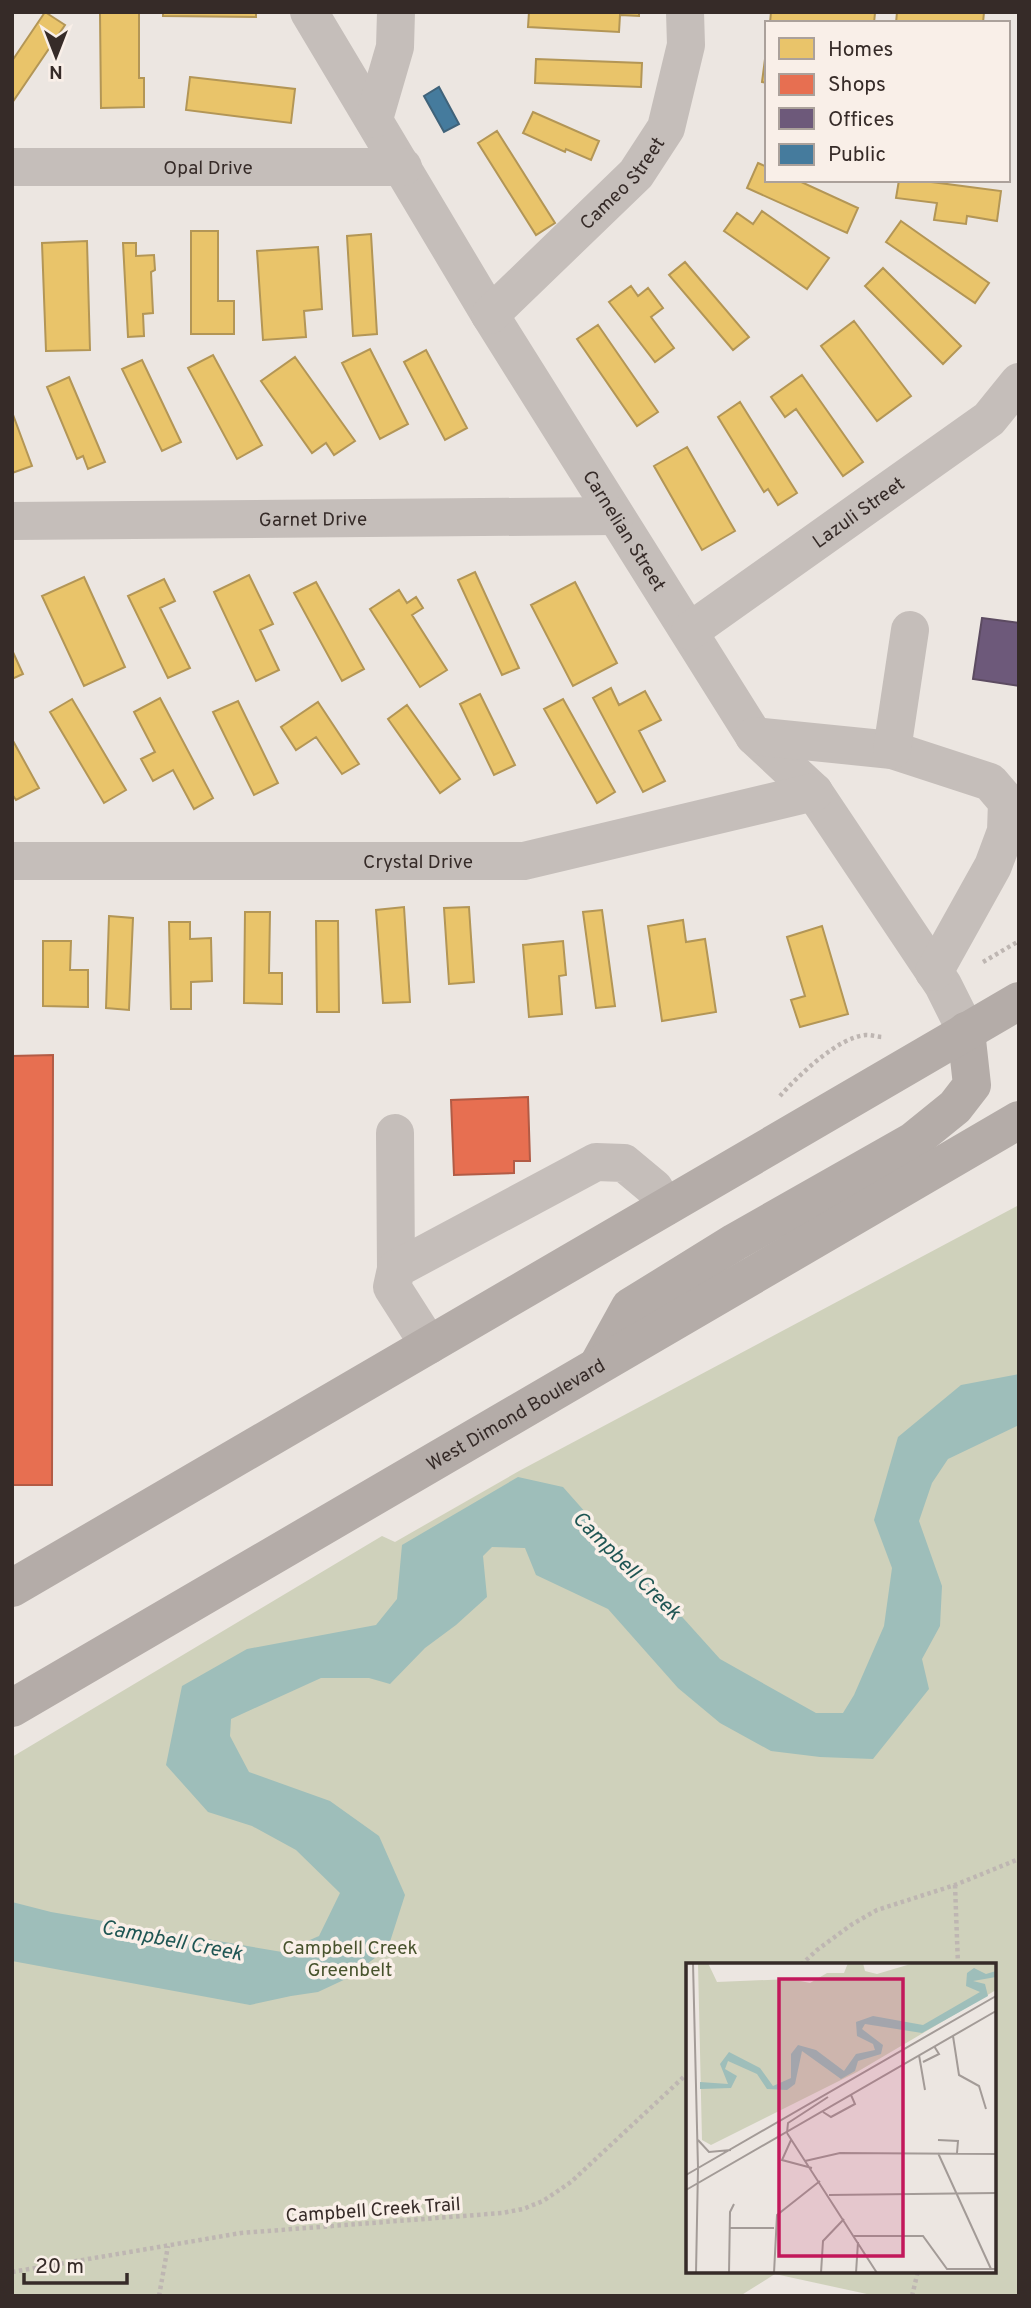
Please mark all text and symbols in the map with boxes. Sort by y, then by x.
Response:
north arrow [21,21,91,91]
legend [765,21,1010,182]
text: Homes [828,37,893,64]
text: N [49,59,63,83]
text: Shops [828,72,886,99]
text: Offices [828,107,894,134]
street label: Cameo Street [575,133,671,236]
text: Public [828,142,886,169]
street label: Opal Drive [163,157,253,181]
street label: Carnelian Street [576,466,670,596]
street label: Lazuli Street [808,473,910,554]
street label: Garnet Drive [259,508,367,533]
street label: Crystal Drive [363,851,473,875]
street label: West Dimond Boulevard [423,1354,610,1477]
water label: Campbell Creek [566,1506,686,1627]
water label: Campbell Creek [99,1915,245,1968]
park label: Campbell Creek Greenbelt [282,1937,418,1983]
inset map [686,1963,996,2273]
street label: Campbell Creek Trail [285,2193,461,2229]
scale bar [24,2242,128,2286]
text: 20 m [35,2254,84,2281]

